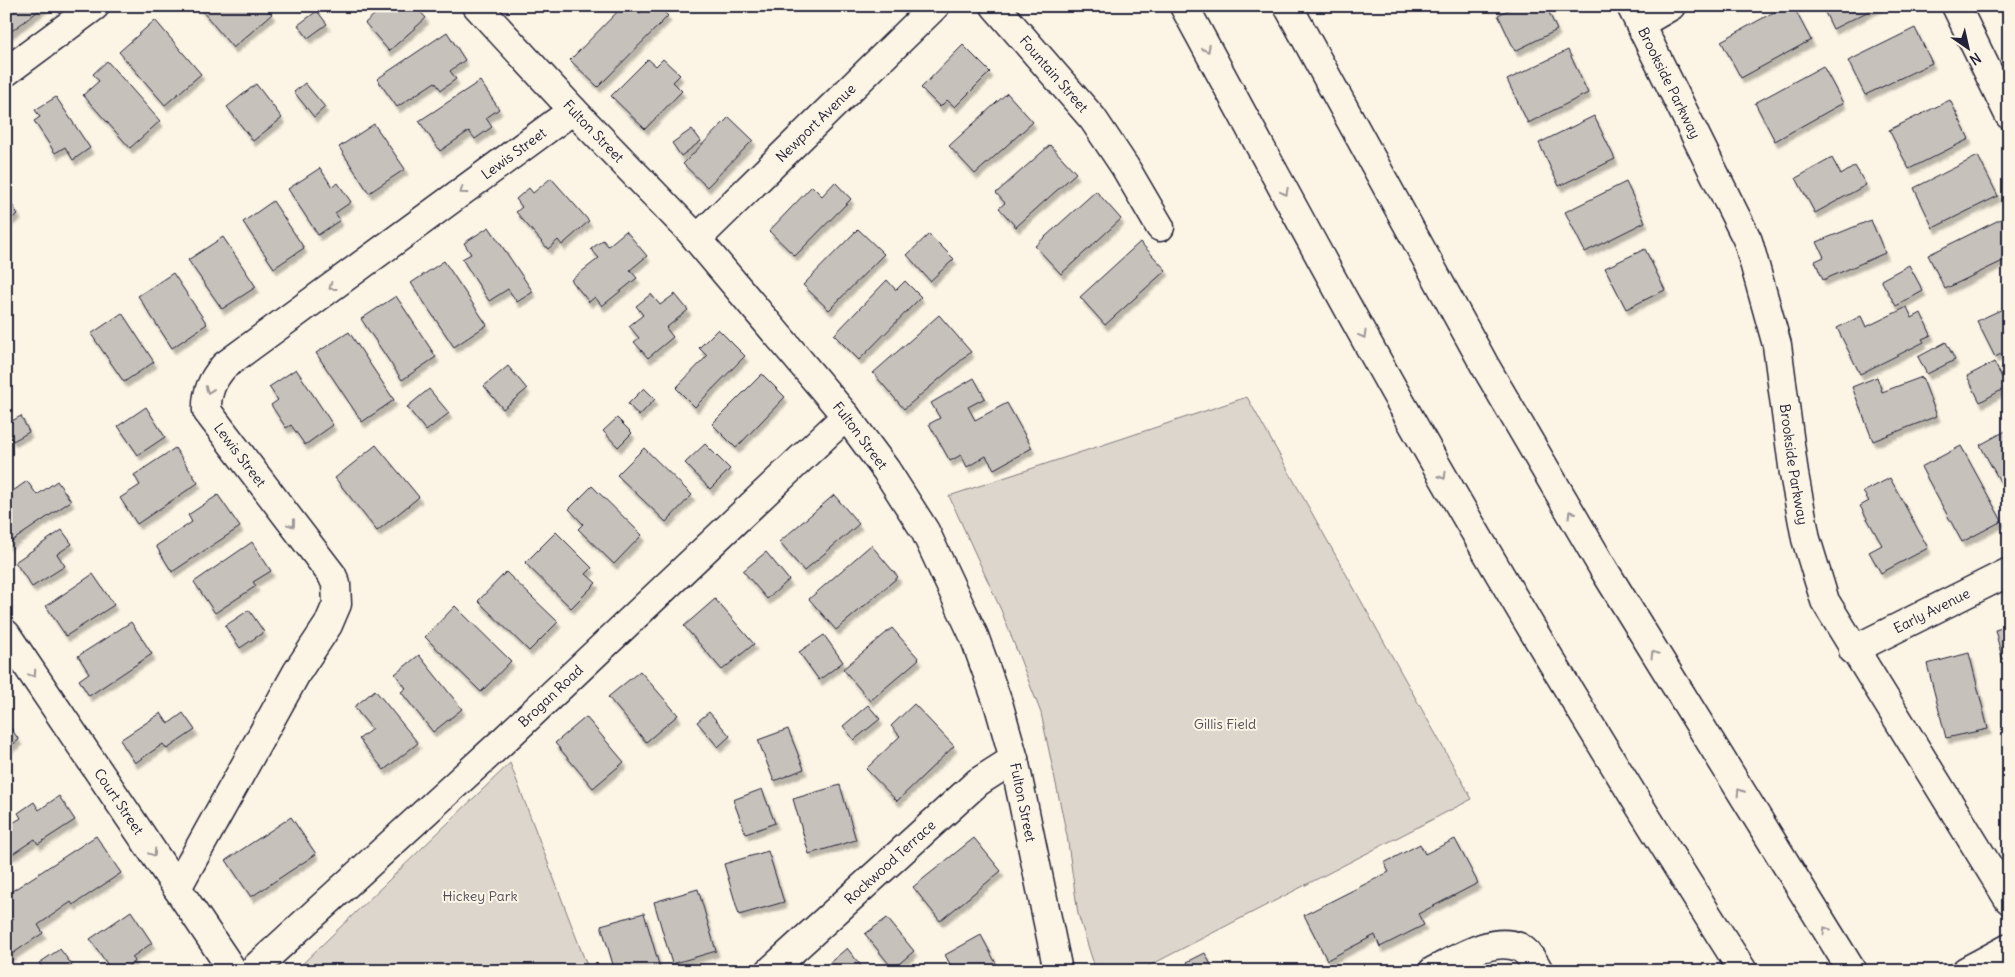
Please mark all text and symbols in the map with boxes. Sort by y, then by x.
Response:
north arrow [1942,22,1992,72]
street label: Brookside Parkway [1634,24,1705,142]
street label: Fountain Street [1016,32,1092,116]
one-way arrow [1201,44,1211,53]
text: N [1966,49,1984,69]
street label: Newport Avenue [772,80,859,166]
street label: Fulton Street [559,96,628,166]
street label: Lewis Street [478,124,550,183]
one-way arrow [459,185,469,194]
one-way arrow [1279,187,1289,196]
one-way arrow [328,281,338,290]
one-way arrow [1357,329,1367,338]
one-way arrow [205,385,215,394]
street label: Fulton Street [829,398,892,473]
street label: Brookside Parkway [1776,403,1812,526]
street label: Lewis Street [210,419,270,491]
one-way arrow [1436,471,1446,480]
one-way arrow [1568,510,1578,519]
one-way arrow [286,518,295,528]
street label: Early Avenue [1891,584,1973,637]
one-way arrow [1651,650,1661,659]
street label: Brogan Road [514,661,587,731]
one-way arrow [27,669,37,678]
park label: Gillis Field [1194,715,1256,733]
street label: Fulton Street [1006,761,1040,844]
street label: Court Street [90,765,148,838]
one-way arrow [1736,788,1746,797]
street label: Rockwood Terrace [841,816,939,908]
one-way arrow [147,847,156,856]
park label: Hickey Park [442,887,518,905]
one-way arrow [1823,926,1832,935]

